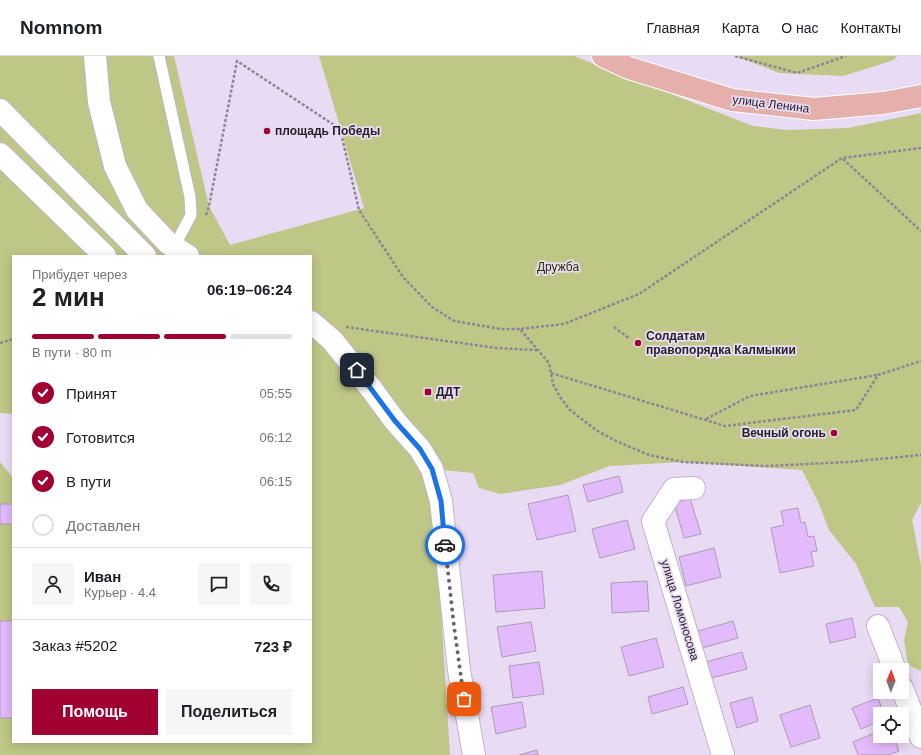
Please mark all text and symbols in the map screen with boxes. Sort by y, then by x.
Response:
text: Nomnom [20,17,102,38]
text: Главная [646,20,700,36]
text: Карта [722,20,759,36]
text: О нас [781,20,819,36]
text: Контакты [841,20,901,36]
street label: улица Ленина [732,92,811,116]
place label: площадь Победы [275,124,380,138]
marker: площадь Победы [262,126,272,136]
park label: Дружба [537,260,579,274]
text: Прибудет через [32,267,127,282]
text: 06:19–06:24 [207,281,292,298]
text: 2 мин [32,282,105,312]
place label: Солдатам правопорядка Калмыкии [646,329,796,357]
marker: Солдатам правопорядка Калмыкии [633,338,643,348]
text: В пути · 80 m [32,345,112,360]
pin [340,353,374,387]
icon: home [346,359,368,381]
icon: check [32,382,54,404]
text: Принят [66,385,117,402]
place label: ДДТ [436,385,461,399]
text: 05:55 [259,386,292,401]
marker: ДДТ [423,387,433,397]
icon: check [32,426,54,448]
place label: Вечный огонь [742,426,826,440]
marker: Вечный огонь [829,428,839,438]
text: Готовится [66,429,135,446]
text: 06:12 [259,430,292,445]
icon: check [32,470,54,492]
text: В пути [66,473,111,490]
text: 06:15 [259,474,292,489]
text: Доставлен [66,517,140,534]
courier [425,525,465,565]
icon: car [434,534,456,556]
street label: улица Ломоносова [658,558,702,662]
button: person [32,563,74,605]
button: chat [198,563,240,605]
button: phone [250,563,292,605]
text: Иван [84,568,121,585]
text: Курьер · 4.4 [84,585,156,600]
text: Заказ #5202 [32,637,117,654]
text: 723 ₽ [254,638,292,655]
north arrow [873,663,909,699]
map controls [873,663,909,743]
pin [447,682,481,716]
icon: bag [453,688,475,710]
button: Помощь [32,689,158,735]
button: Поделиться [166,689,292,735]
button: locate [873,707,909,743]

